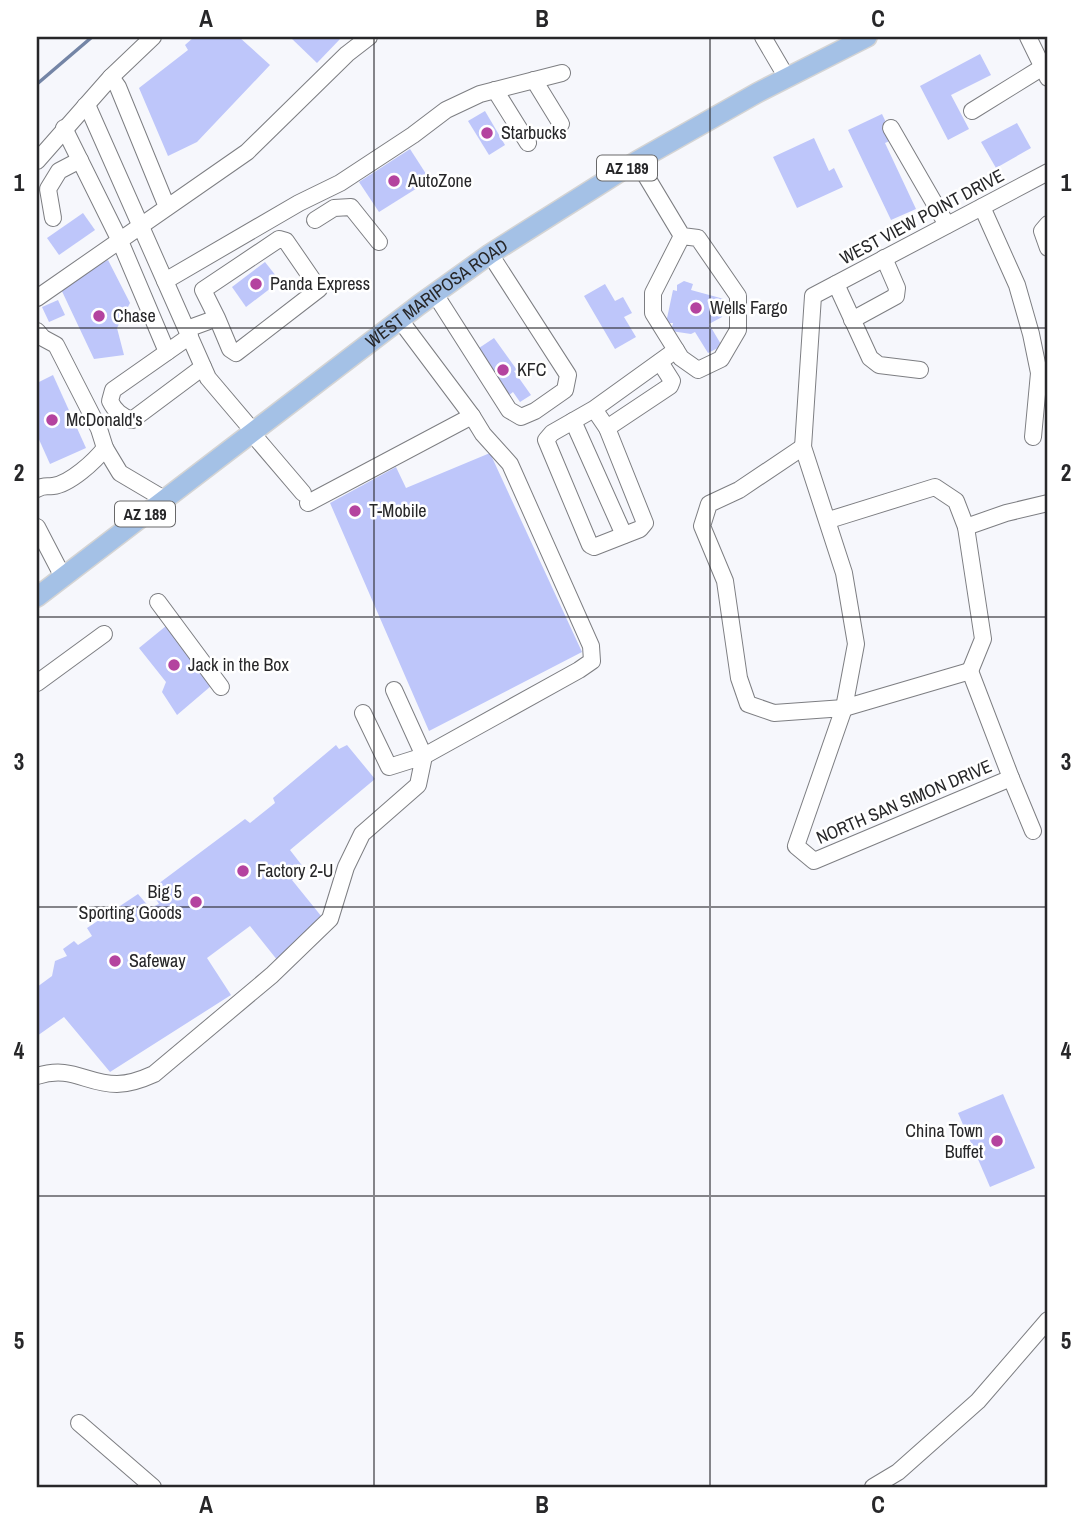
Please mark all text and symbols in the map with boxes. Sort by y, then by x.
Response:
text: A [199,3,213,34]
text: B [535,3,549,34]
text: C [871,3,885,34]
place label: Starbucks [501,120,567,145]
marker: Starbucks [479,125,495,141]
road number: AZ 189 [597,156,657,180]
street label: WEST VIEW POINT DRIVE [835,163,1008,270]
text: 1 [14,167,25,198]
text: 1 [1061,167,1072,198]
place label: AutoZone [407,168,472,193]
marker: AutoZone [386,173,402,189]
street label: WEST MARIPOSA ROAD [360,233,512,353]
place label: Panda Express [270,271,370,296]
marker: Panda Express [248,276,264,292]
place label: Wells Fargo [710,295,788,320]
marker: Wells Fargo [688,300,704,316]
place label: Chase [113,303,156,328]
marker: Chase [91,308,107,324]
place label: KFC [517,357,547,382]
marker: KFC [495,362,511,378]
place label: McDonald's [66,407,143,432]
marker: McDonald's [44,412,60,428]
text: 2 [14,457,24,488]
text: 2 [1061,457,1071,488]
place label: T-Mobile [369,498,426,523]
road number: AZ 189 [115,502,175,526]
marker: T-Mobile [347,503,363,519]
place label: Jack in the Box [188,652,290,677]
marker: Jack in the Box [166,657,182,673]
text: 3 [14,746,24,777]
text: 3 [1061,746,1071,777]
street label: NORTH SAN SIMON DRIVE [812,753,995,850]
place label: Factory 2-U [257,858,333,883]
marker: Factory 2-U [235,863,251,879]
place label: Big 5 Sporting Goods [79,879,182,925]
marker: Big 5 Sporting Goods [188,894,204,910]
place label: Safeway [129,948,186,973]
marker: Safeway [107,953,123,969]
text: 4 [14,1035,25,1066]
text: 4 [1061,1035,1072,1066]
place label: China Town Buffet [905,1118,983,1164]
marker: China Town Buffet [989,1133,1005,1149]
text: 5 [14,1325,24,1356]
text: 5 [1061,1325,1071,1356]
text: A [199,1489,213,1520]
text: B [535,1489,549,1520]
text: C [871,1489,885,1520]

